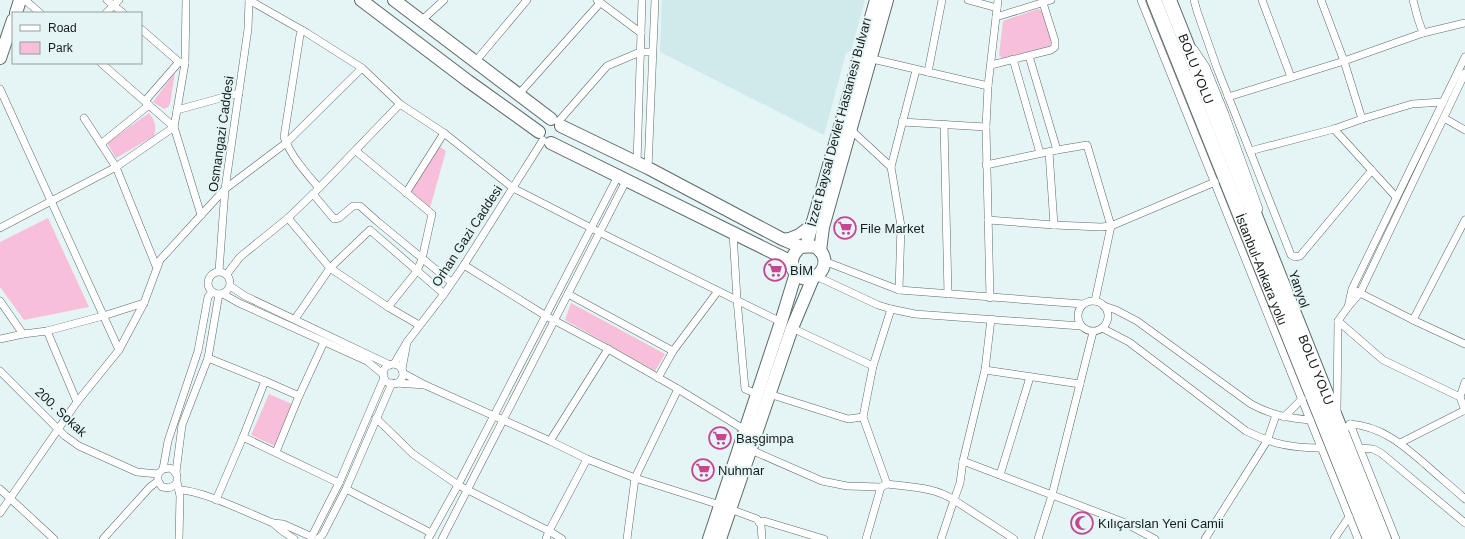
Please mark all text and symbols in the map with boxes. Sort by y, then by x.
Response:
legend [12,12,142,64]
street label: İzzet Baysal Devlet Hastanesi Bulvarı [804,16,874,228]
text: Road [48,21,77,35]
street label: BOLU YOLU [1176,31,1217,106]
text: Park [48,41,74,55]
street label: Osmangazi Caddesi [205,75,237,193]
street label: Orhan Gazi Caddesi [429,182,505,289]
street label: İstanbul-Ankara yolu [1233,211,1291,327]
supermarket icon: File Market [832,215,858,241]
place label: File Market [860,221,925,236]
supermarket icon: BİM [762,257,788,283]
place label: BİM [790,263,813,278]
street label: Yanyol [1286,268,1312,310]
street label: BOLU YOLU [1296,332,1337,407]
street label: 200. Sokak [32,384,90,440]
supermarket icon: Başgimpa [707,425,733,451]
place label: Başgimpa [736,431,795,446]
supermarket icon: Nuhmar [690,457,716,483]
place label: Nuhmar [718,463,765,478]
mosque icon: Kılıçarslan Yeni Camii [1069,510,1095,536]
place label: Kılıçarslan Yeni Camii [1098,516,1224,531]

